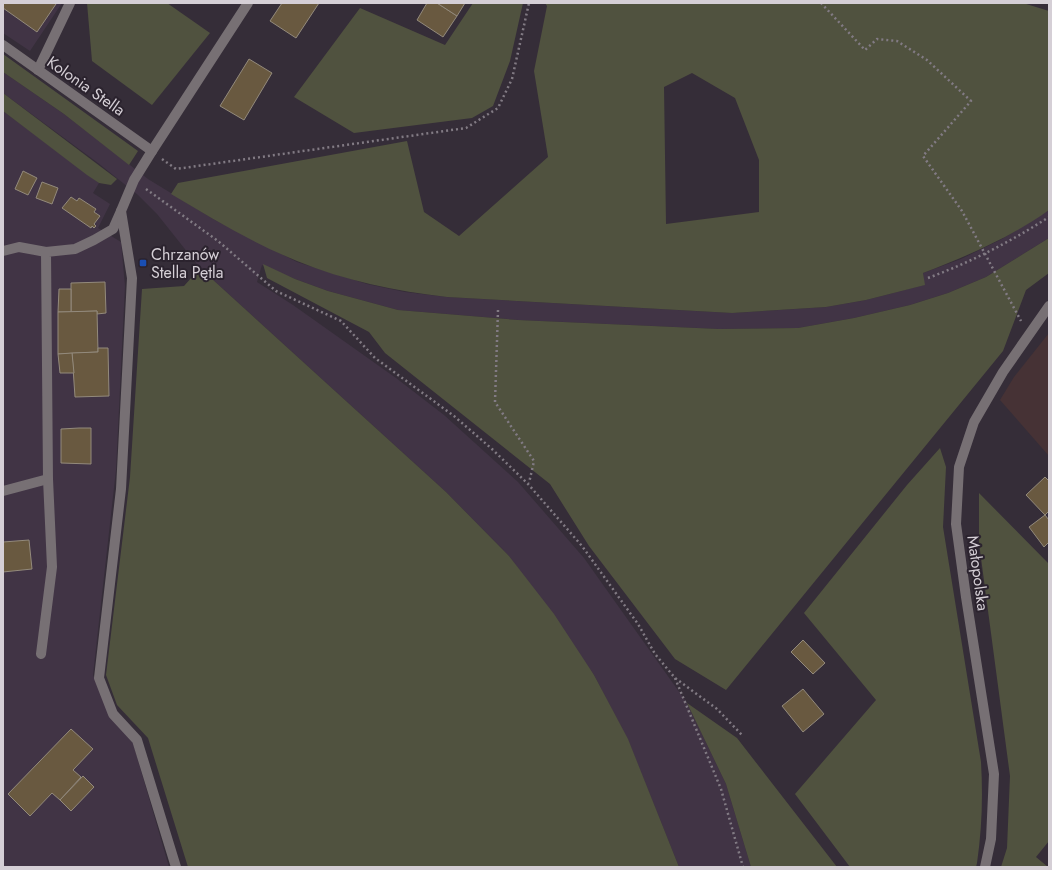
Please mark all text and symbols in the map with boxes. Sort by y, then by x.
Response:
street label: Kolonia Stella [42,51,130,121]
place label: Chrzanów Stella Pętla [151,243,223,284]
marker: Chrzanów Stella Pętla [138,258,148,268]
street label: Małopolska [961,534,995,612]

